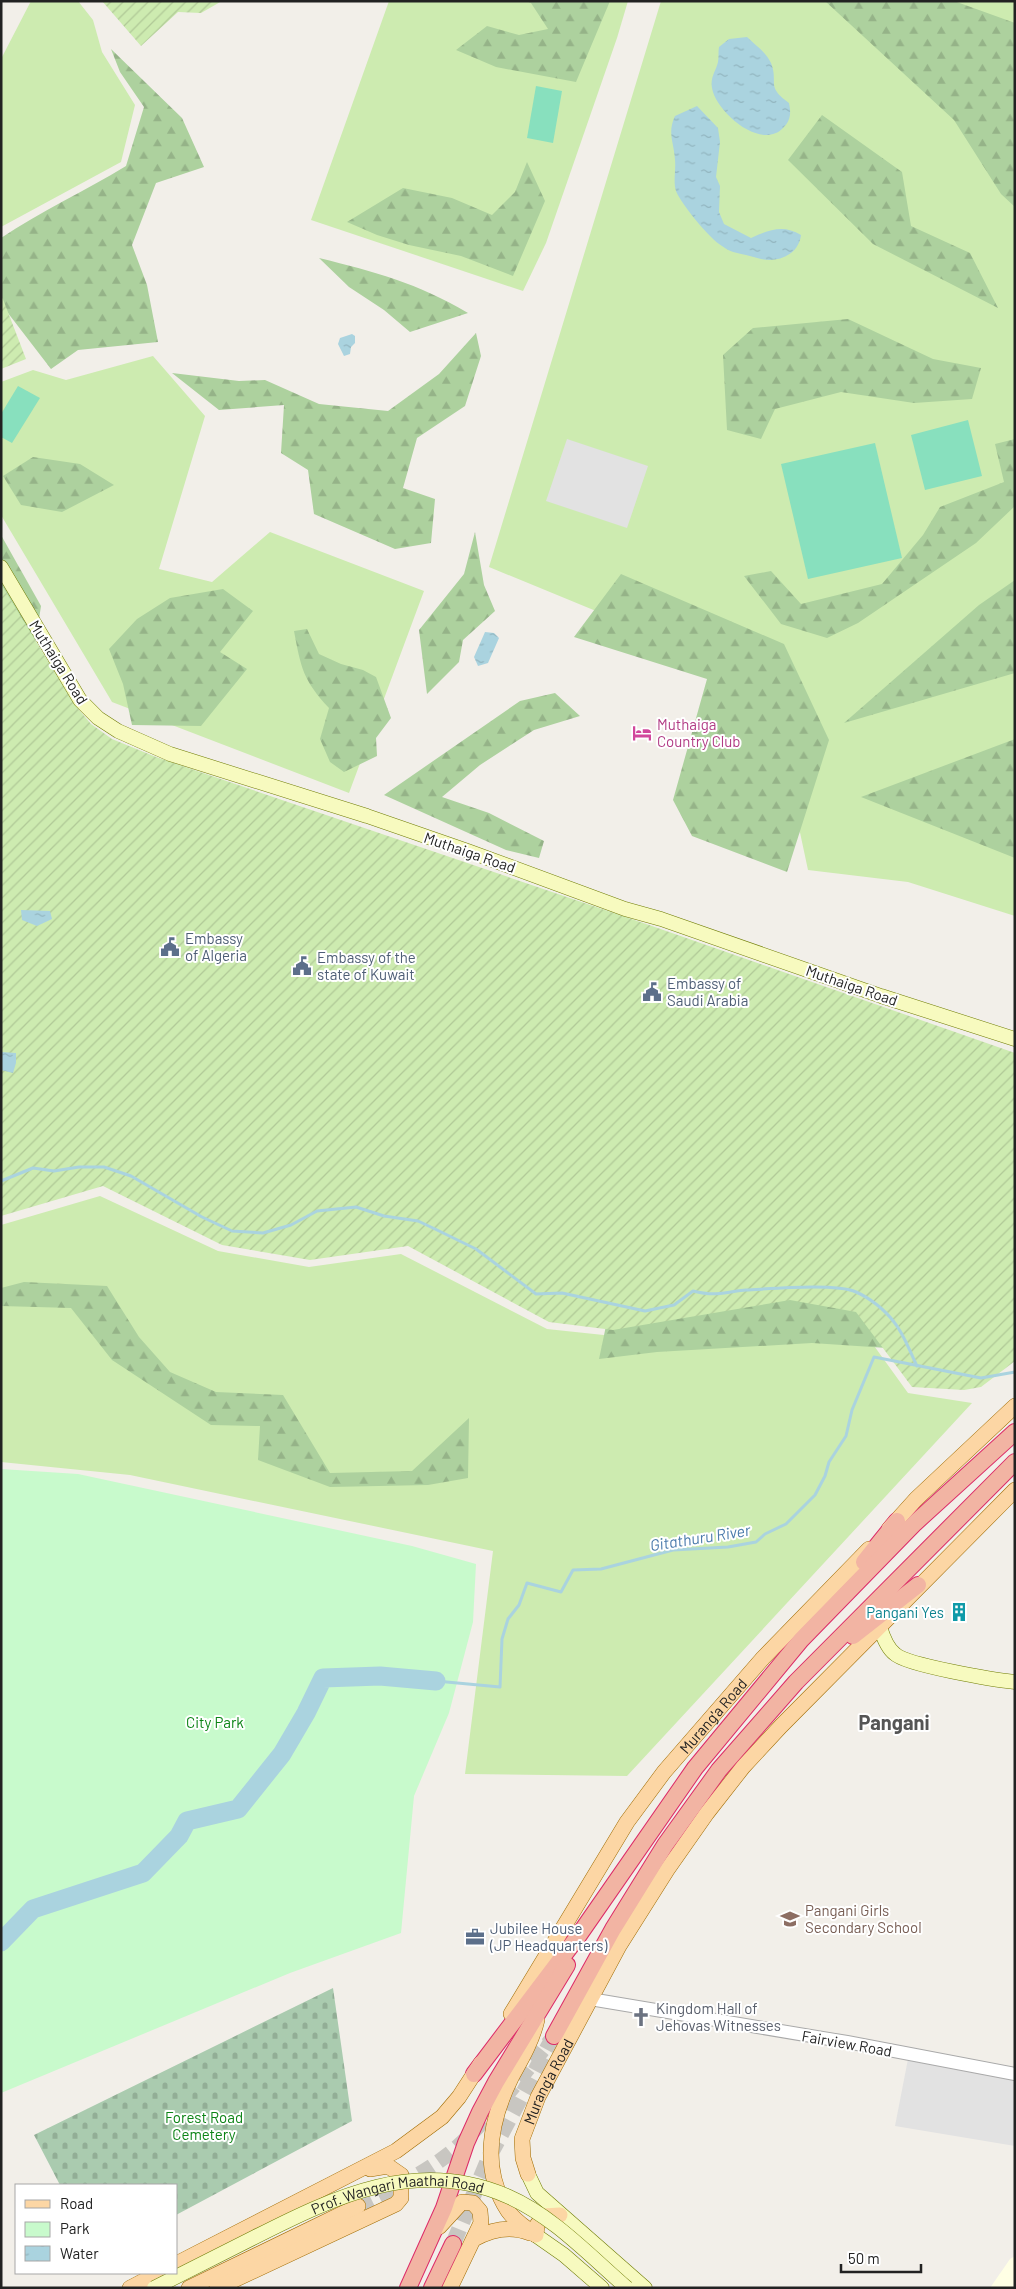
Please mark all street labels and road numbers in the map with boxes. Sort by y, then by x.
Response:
street label: Muthaiga Road [26,617,92,707]
street label: Muthaiga Road [422,828,518,876]
street label: Muthaiga Road [804,961,900,1009]
street label: Murang'a Road [675,1675,750,1757]
street label: Fairview Road [801,2026,893,2060]
street label: Murang'a Road [519,2035,577,2127]
street label: Prof. Wangari Maathai Road [308,2171,486,2218]

